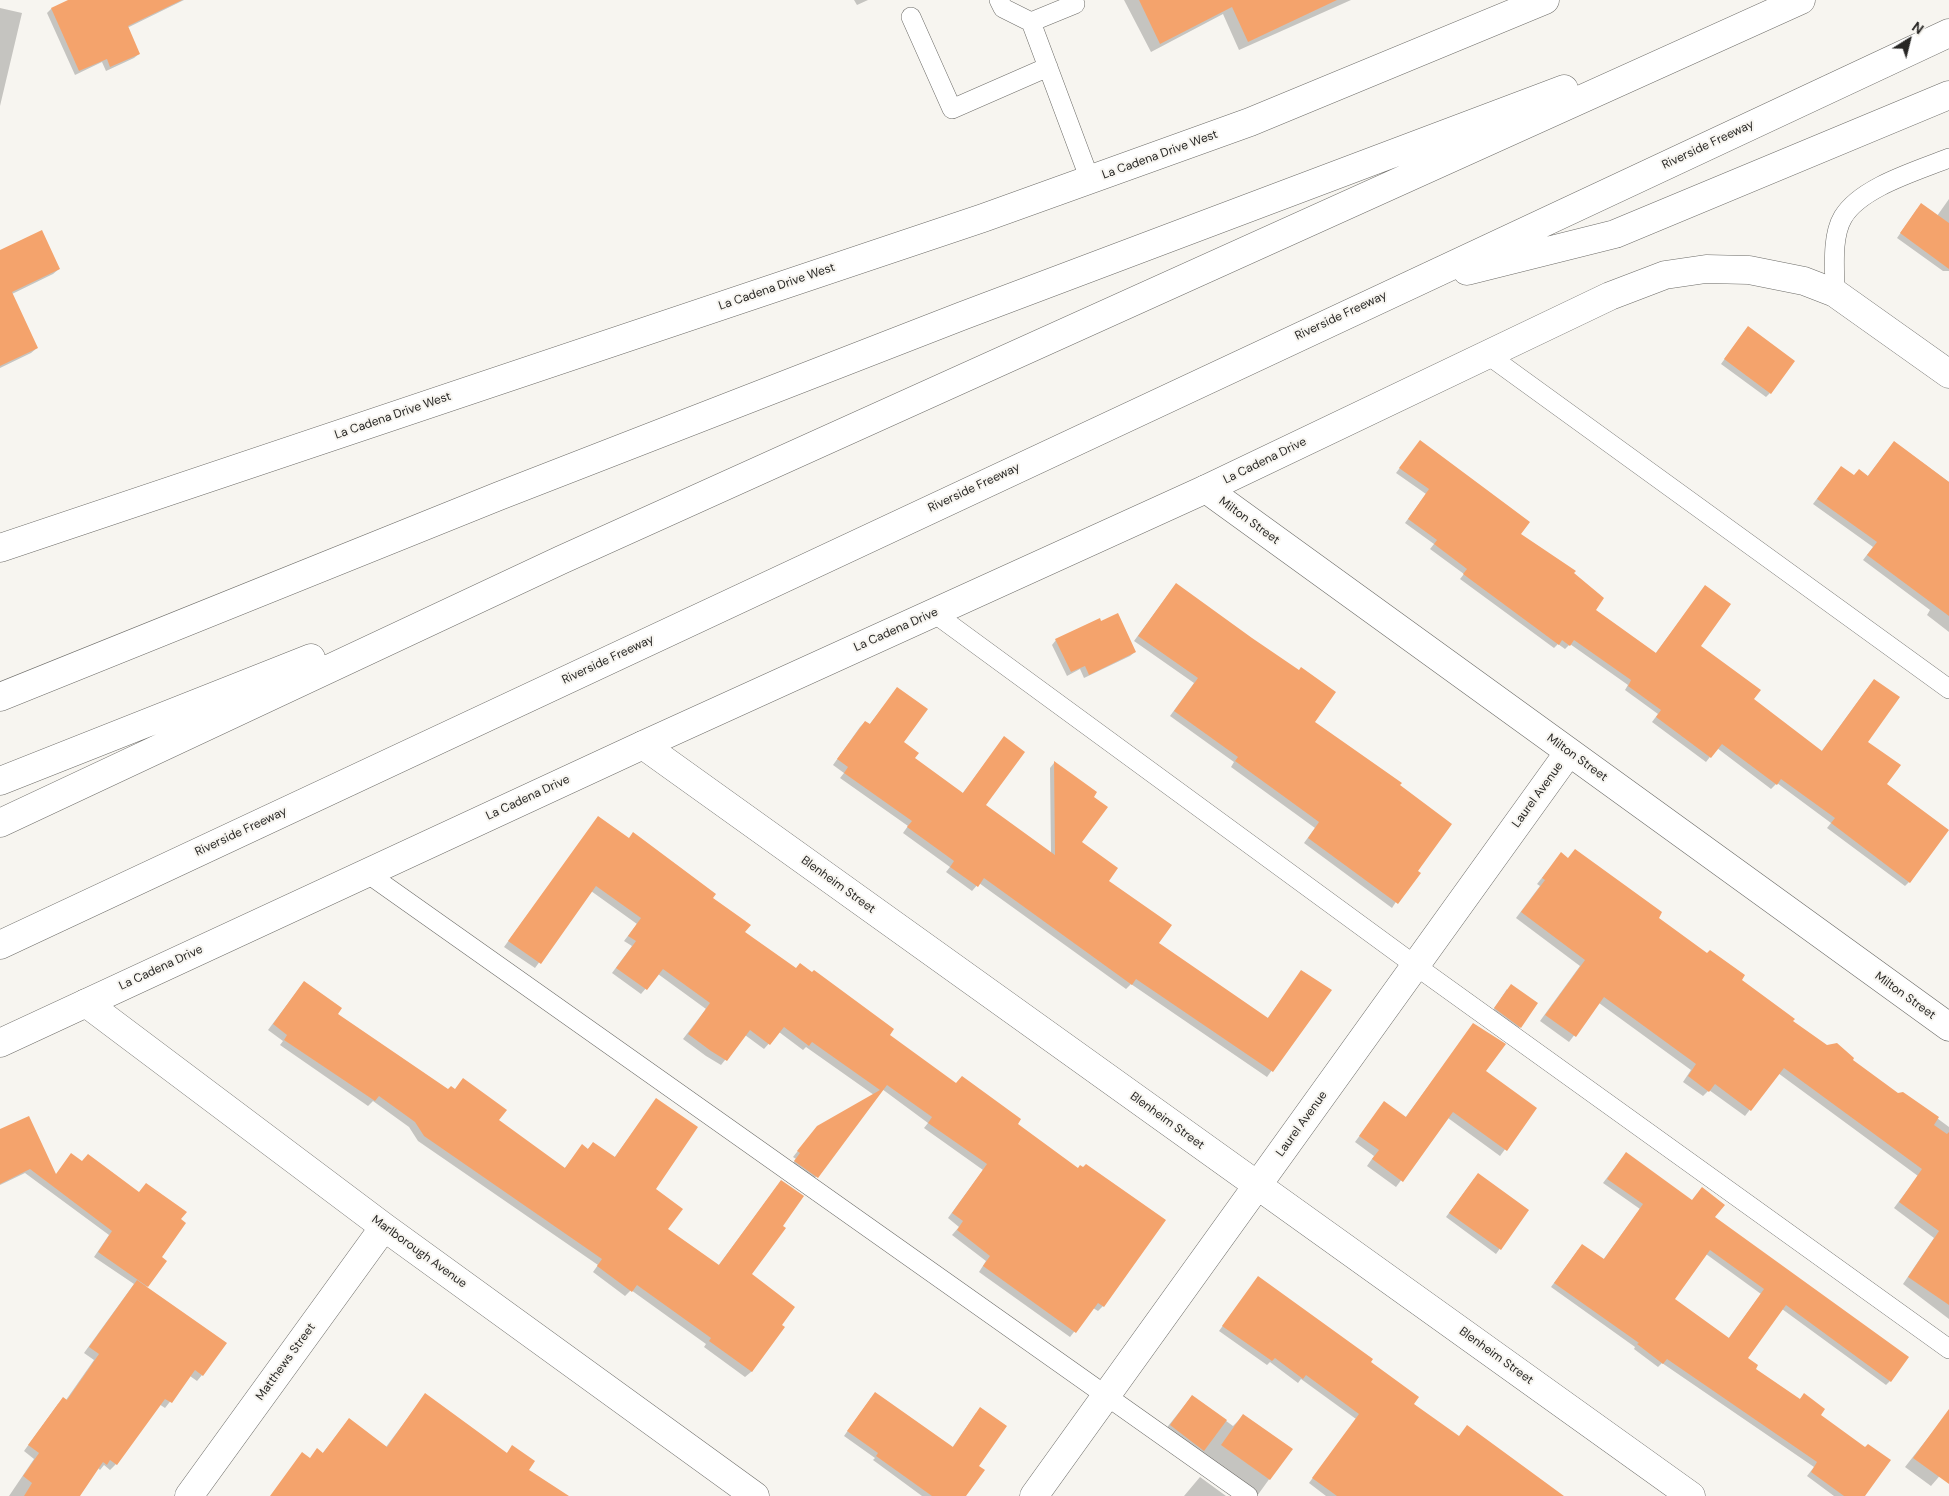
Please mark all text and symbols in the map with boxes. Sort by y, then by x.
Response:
north arrow [1884,15,1934,65]
text: N [1908,18,1927,38]
street label: Riverside Freeway [1660,117,1756,173]
street label: La Cadena Drive West [1100,127,1220,183]
street label: La Cadena Drive West [717,260,837,314]
street label: Riverside Freeway [1293,288,1389,344]
street label: La Cadena Drive West [333,389,453,443]
street label: La Cadena Drive [1221,435,1309,487]
street label: Riverside Freeway [926,460,1022,516]
street label: Milton Street [1216,494,1282,548]
street label: La Cadena Drive [852,605,940,655]
street label: Riverside Freeway [560,632,656,688]
street label: Milton Street [1544,731,1610,785]
street label: Laurel Avenue [1509,759,1567,831]
street label: La Cadena Drive [484,772,572,824]
street label: Riverside Freeway [193,804,289,860]
street label: Blenheim Street [798,853,878,917]
street label: La Cadena Drive [117,942,205,994]
street label: Milton Street [1872,969,1938,1023]
street label: Laurel Avenue [1273,1088,1331,1160]
street label: Blenheim Street [1127,1089,1207,1153]
street label: Marlborough Avenue [369,1213,469,1291]
street label: Matthews Street [253,1321,319,1403]
street label: Blenheim Street [1456,1324,1536,1388]

